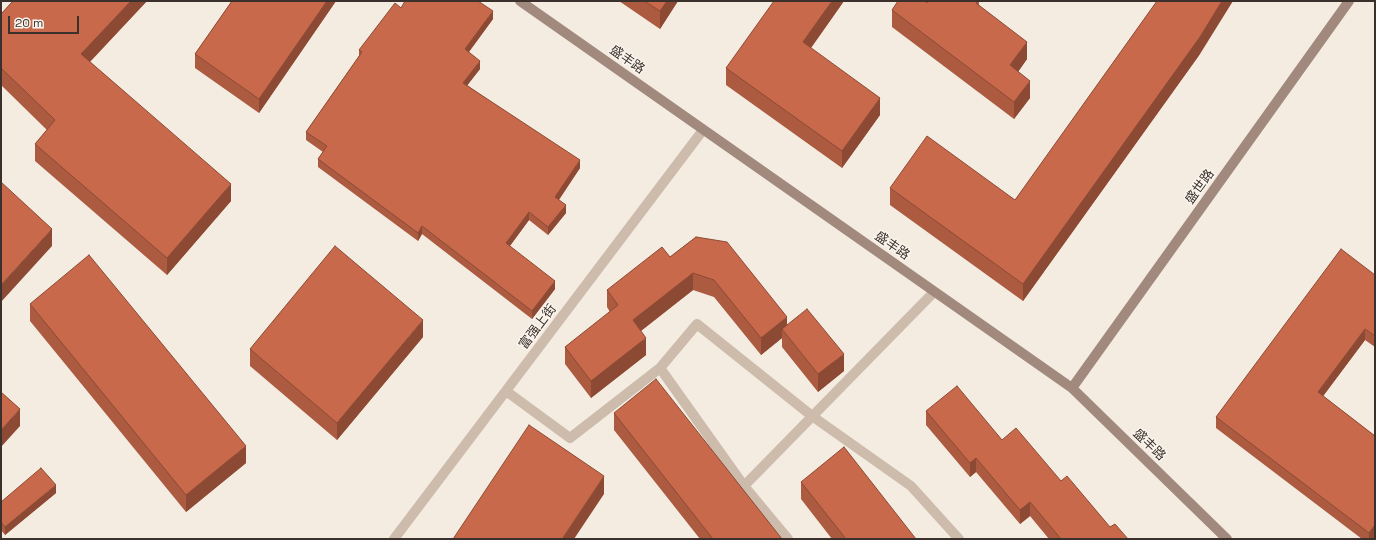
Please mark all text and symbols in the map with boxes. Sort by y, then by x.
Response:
scale bar [10,8,81,34]
text: 20 m [15,15,43,31]
street label: 盛丰路 [607,42,647,78]
street label: 盛世路 [1182,167,1218,207]
street label: 盛丰路 [872,228,912,264]
street label: 富强上街 [516,302,560,352]
street label: 盛丰路 [1130,426,1168,464]

